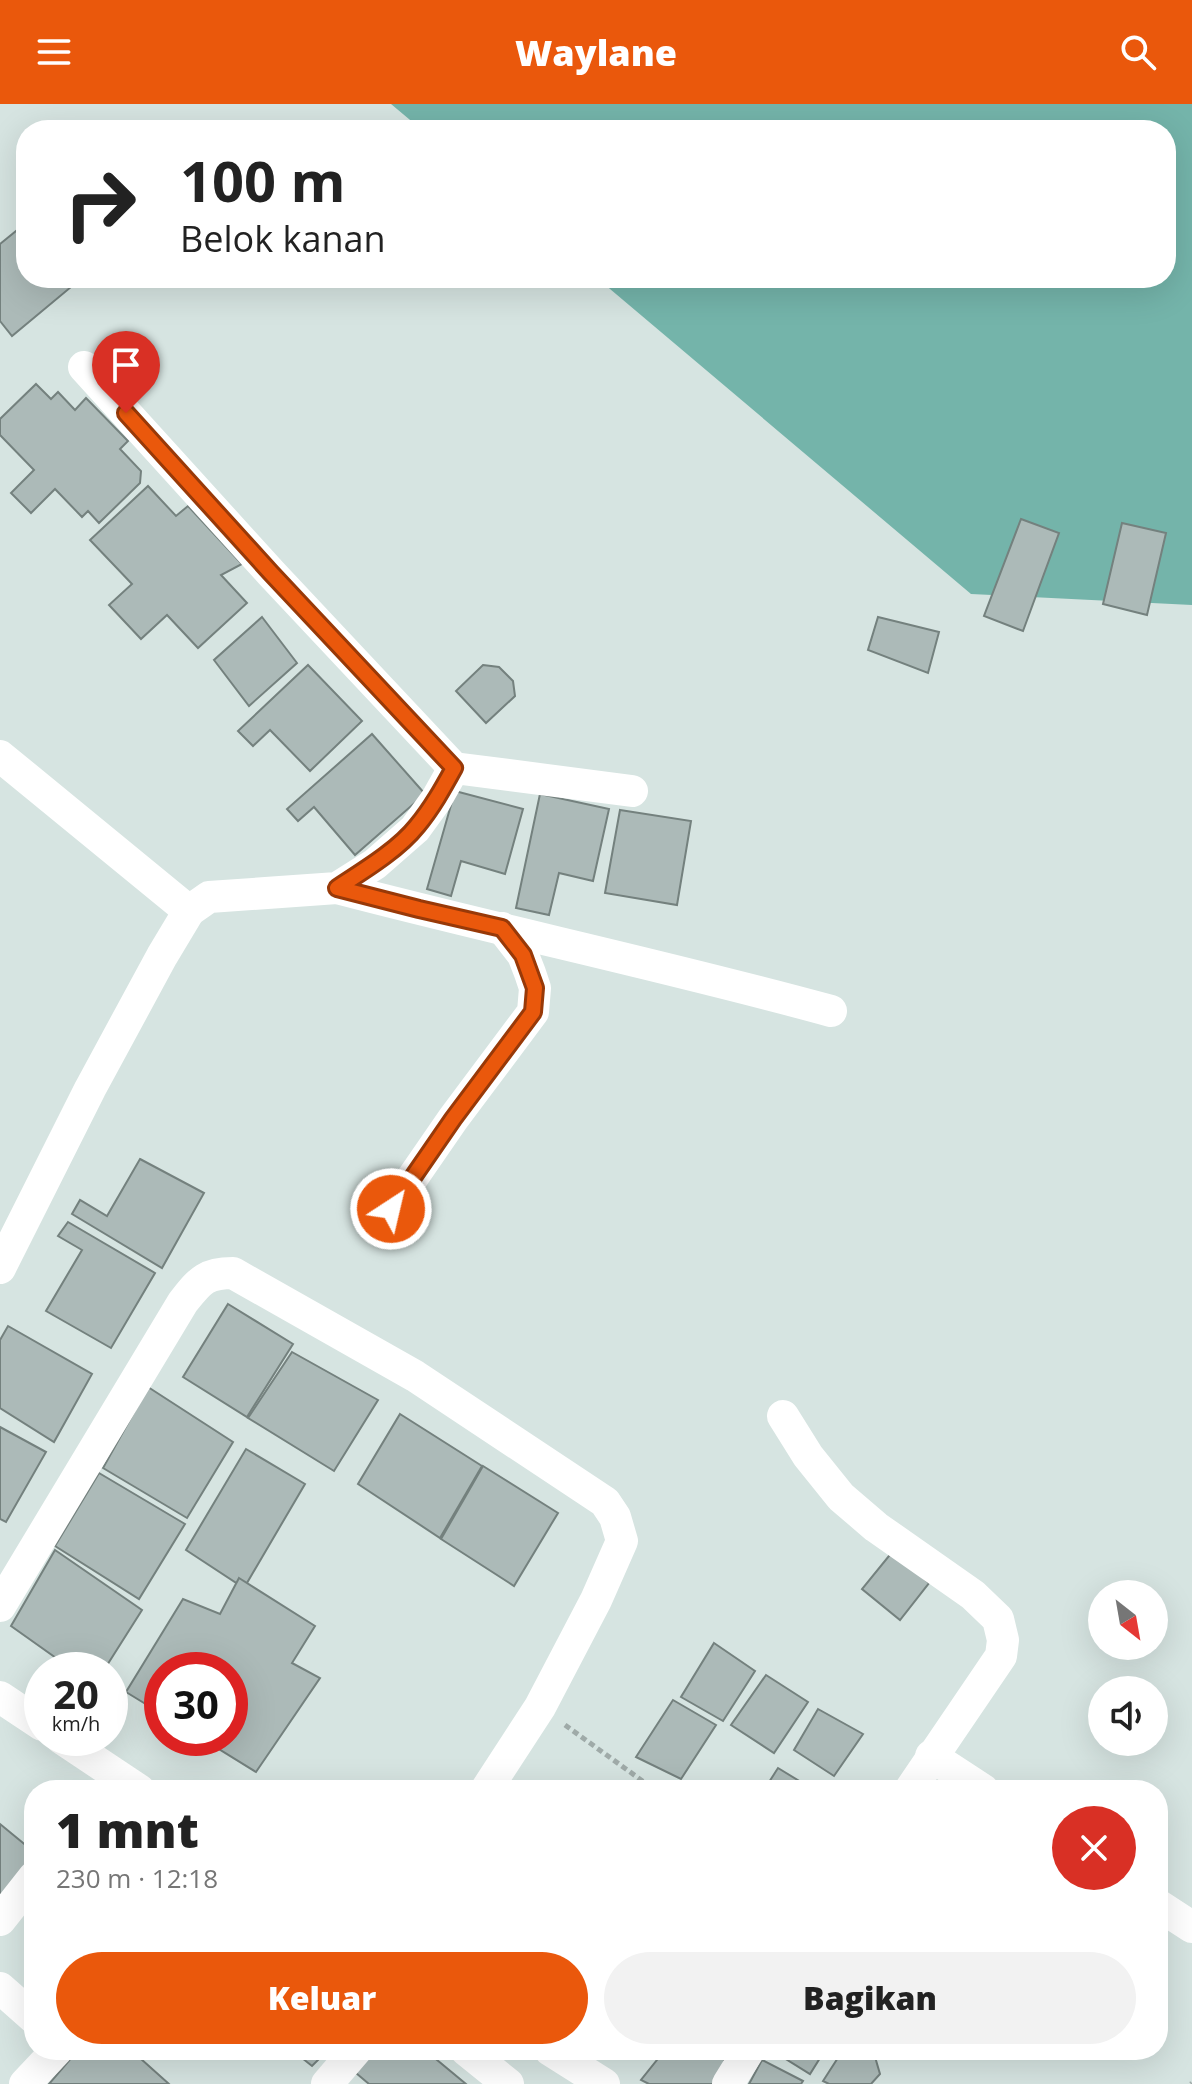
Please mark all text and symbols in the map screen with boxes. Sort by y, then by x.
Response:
text: Waylane [515,28,677,77]
icon: menu [32,30,76,74]
icon: search [1116,30,1160,74]
text: 100 m [180,142,346,218]
icon: right [48,152,152,256]
text: Belok kanan [180,214,386,263]
pin [92,331,160,413]
icon: arrive [104,343,148,387]
position arrow [349,1167,433,1251]
north arrow [1088,1580,1168,1660]
map controls [1088,1580,1168,1756]
speed limit sign: 30 [144,1652,248,1756]
text: 20 [53,1666,99,1721]
button: sound [1088,1676,1168,1756]
text: km/h [52,1710,100,1737]
text: 1 mnt [56,1797,199,1862]
button: close [1052,1806,1136,1890]
text: 230 m · 12:18 [56,1860,218,1896]
button: Keluar [56,1952,588,2044]
button: Bagikan [604,1952,1136,2044]

